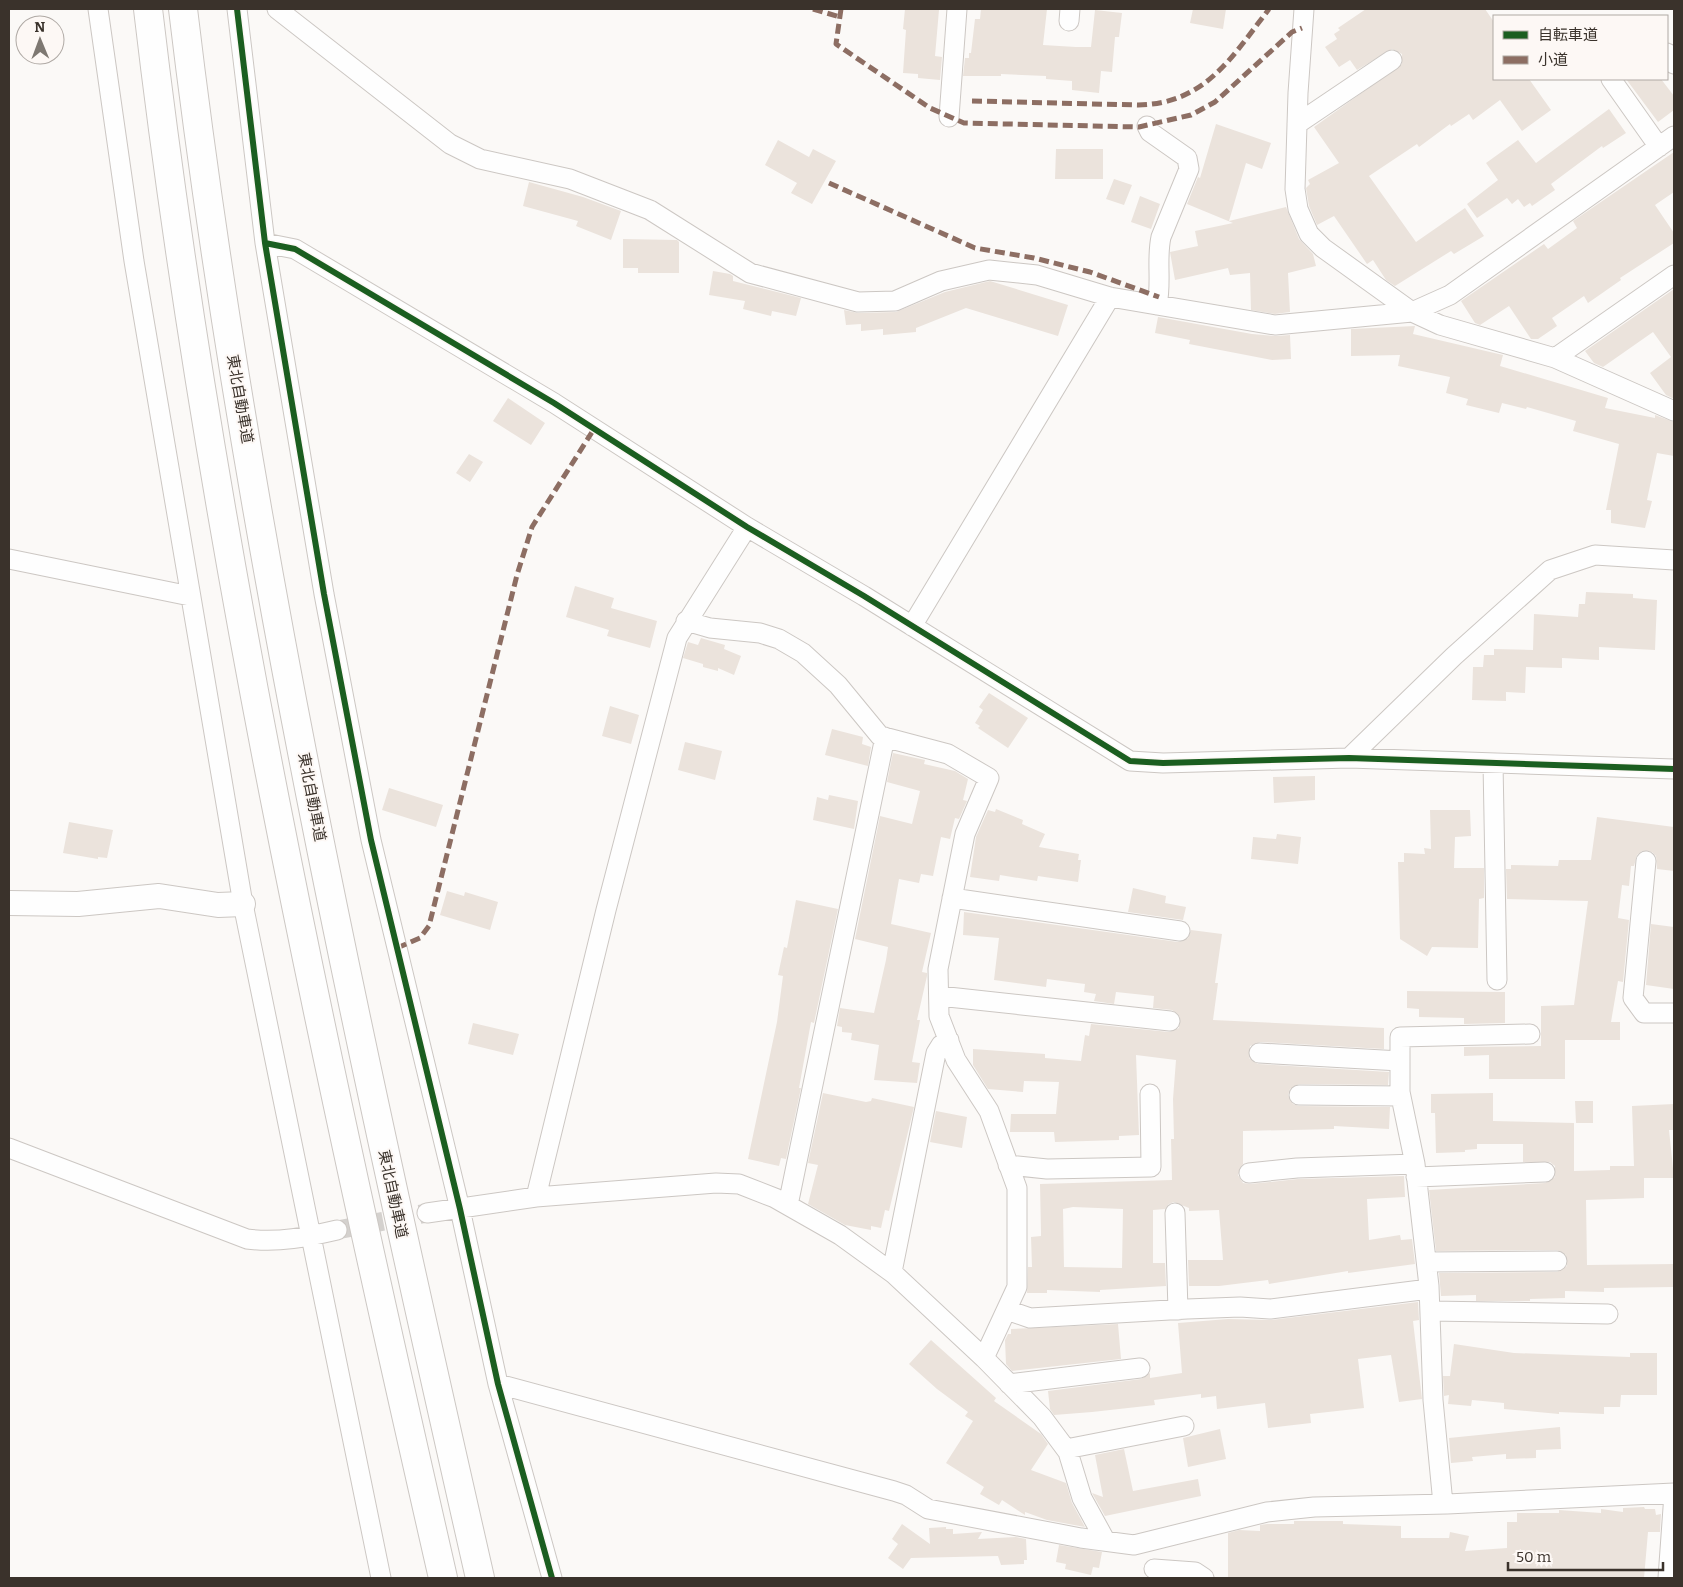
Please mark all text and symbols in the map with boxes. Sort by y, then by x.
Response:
north arrow [15,15,65,65]
legend [1493,15,1668,80]
text: N [34,19,46,36]
text: 自転車道 [1538,26,1598,44]
text: 小道 [1538,51,1568,69]
street label: 東北自動車道 [223,353,257,445]
street label: 東北自動車道 [295,751,329,843]
street label: 東北自動車道 [375,1148,411,1240]
scale bar [1508,1540,1663,1572]
text: 50 m [1516,1548,1552,1566]

